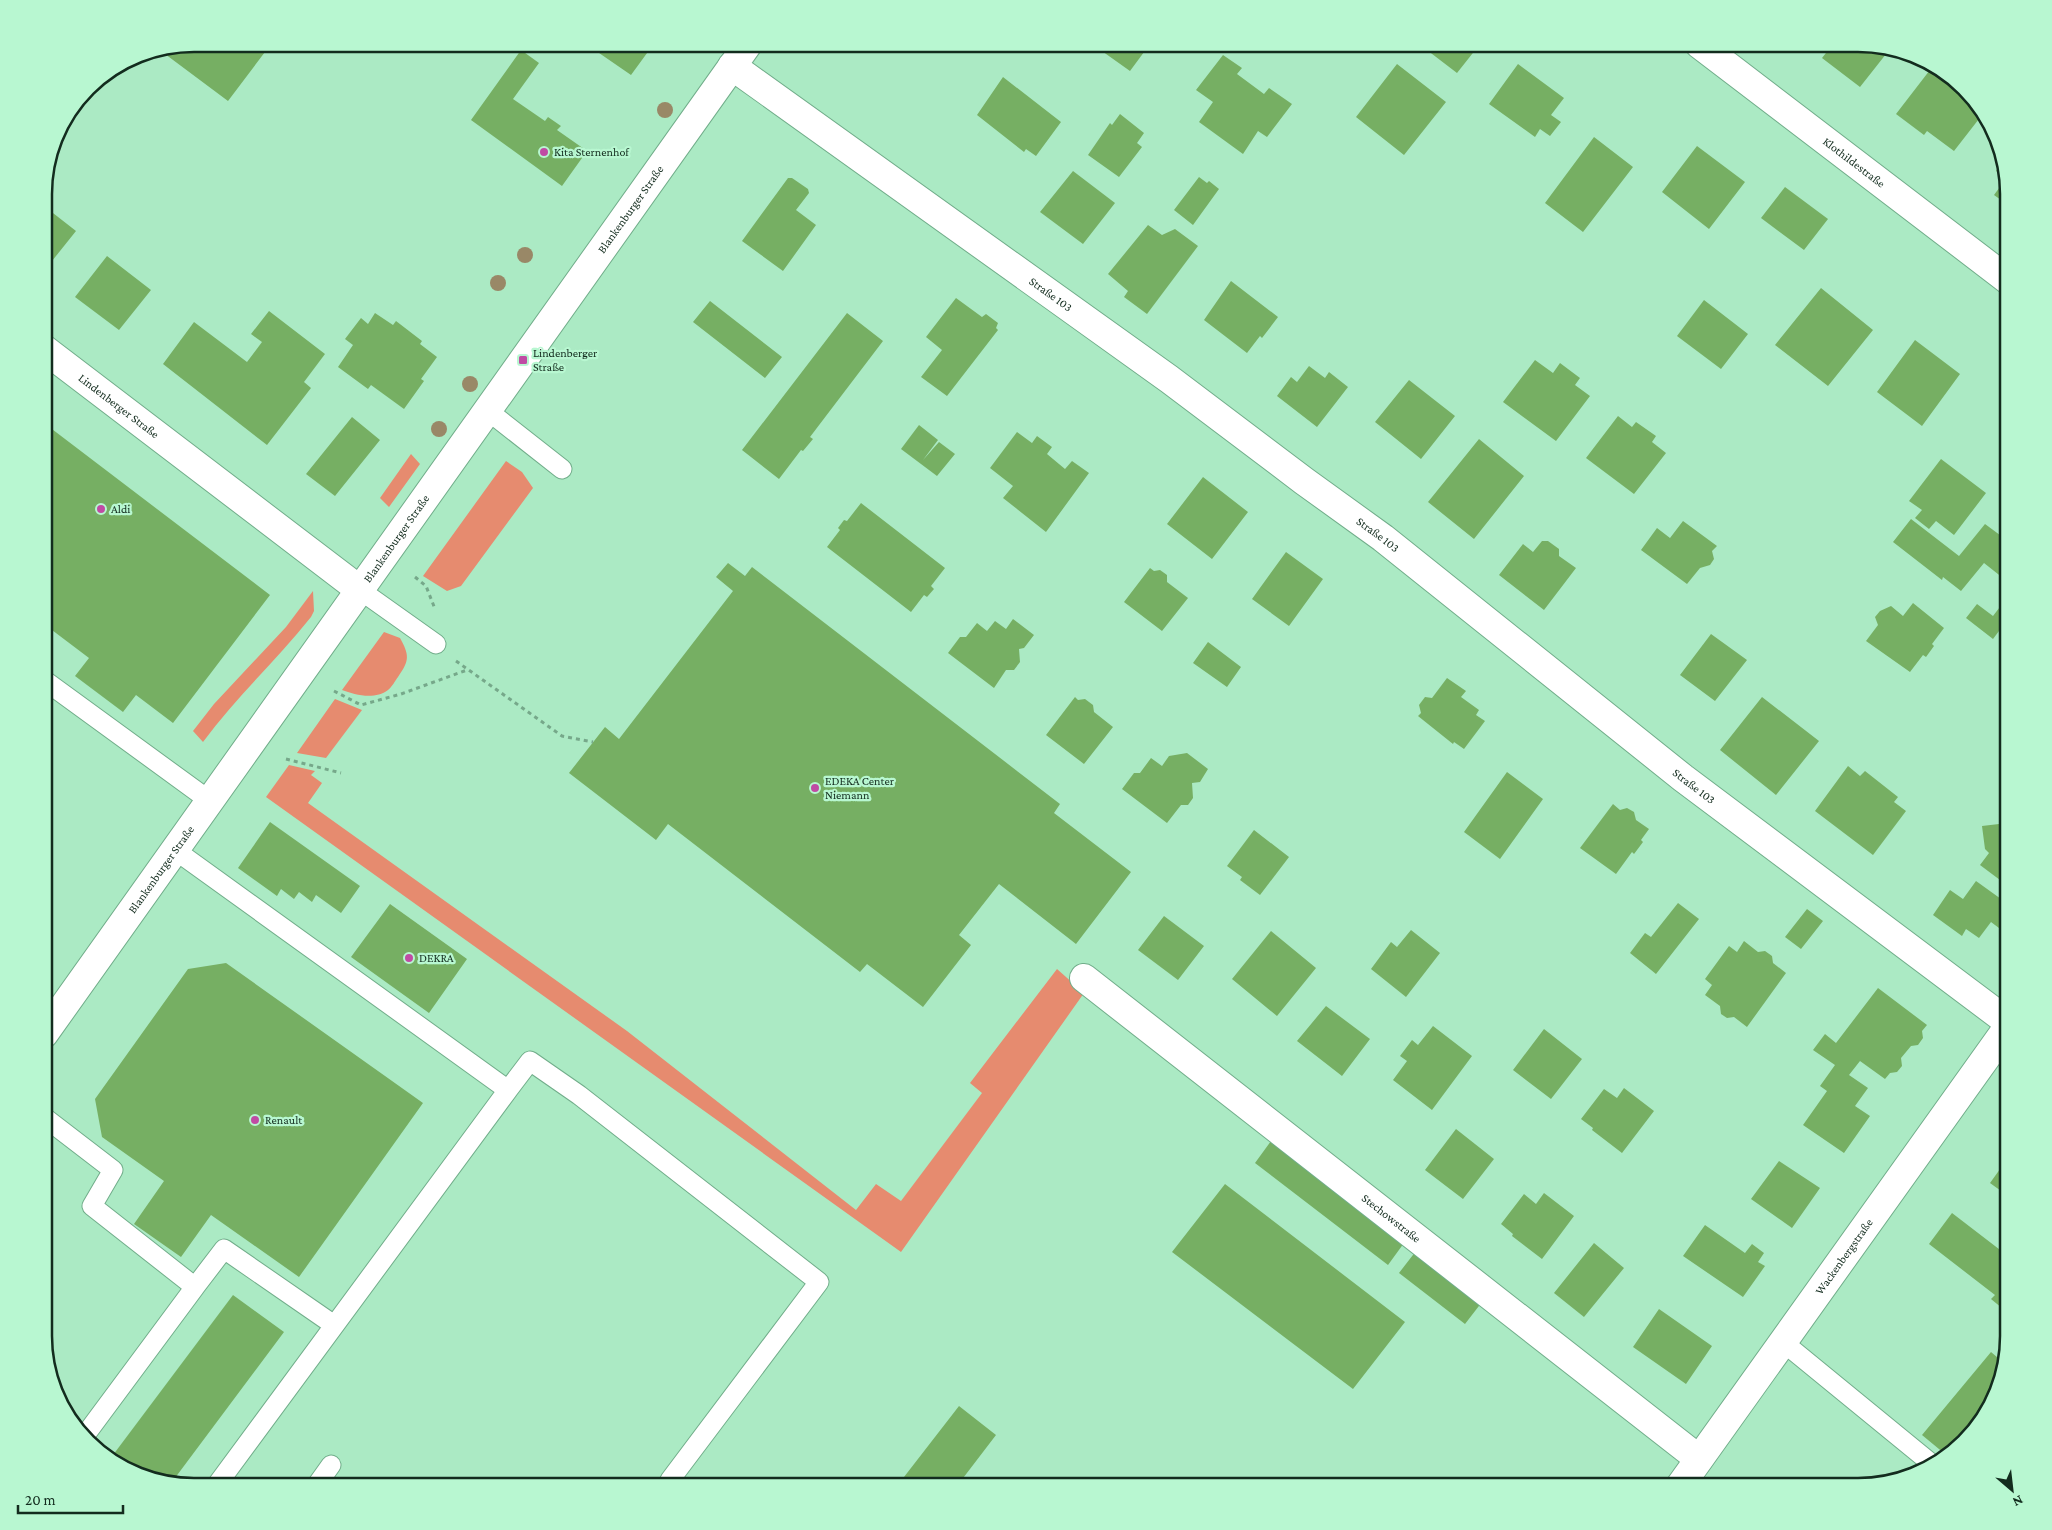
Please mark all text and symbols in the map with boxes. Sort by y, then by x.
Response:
street label: Klothildestraße [1820,134,1888,191]
place label: Kita Sternenhof [554,145,630,159]
marker: Kita Sternenhof [538,146,550,158]
street label: Blankenburger Straße [595,163,666,256]
street label: Straße 103 [1026,274,1075,315]
place label: Lindenberger Straße [533,346,598,374]
marker: Lindenberger Straße [517,354,529,366]
street label: Lindenberger Straße [76,371,162,441]
street label: Blankenburger Straße [360,492,432,585]
place label: Aldi [111,502,130,516]
marker: Aldi [95,503,107,515]
street label: Straße 103 [1354,514,1402,555]
street label: Straße 103 [1670,766,1718,807]
place label: EDEKA Center Niemann [825,774,895,802]
marker: EDEKA Center Niemann [809,782,821,794]
street label: Blankenburger Straße [125,823,197,916]
place label: DEKRA [419,951,454,965]
marker: DEKRA [403,952,415,964]
place label: Renault [265,1113,303,1127]
marker: Renault [249,1114,261,1126]
street label: Stechowstraße [1359,1191,1424,1246]
street label: Wackenbergstraße [1812,1216,1876,1297]
north arrow [1987,1465,2037,1515]
scale bar [18,1482,122,1514]
text: 20 m [25,1492,56,1508]
text: N [2010,1492,2026,1511]

